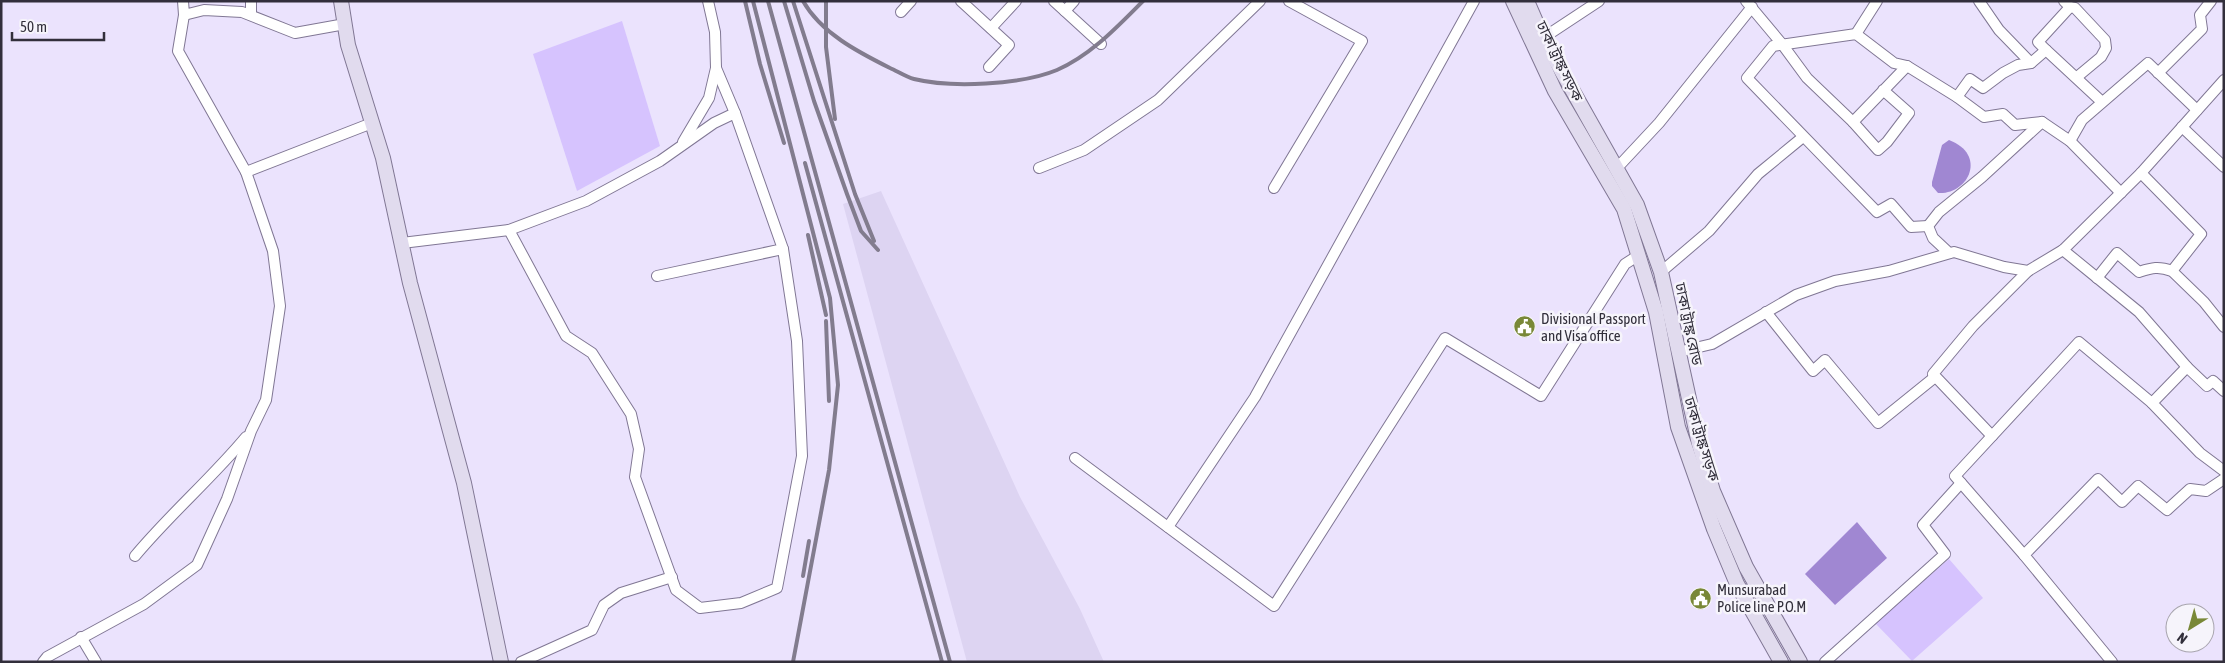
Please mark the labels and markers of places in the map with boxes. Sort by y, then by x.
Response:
place label: Divisional Passport and Visa office [1541,310,1646,344]
public building icon: Divisional Passport and Visa office [1513,315,1537,339]
place label: Munsurabad Police line P.O.M [1717,581,1806,615]
public building icon: Munsurabad Police line P.O.M [1689,586,1713,610]

